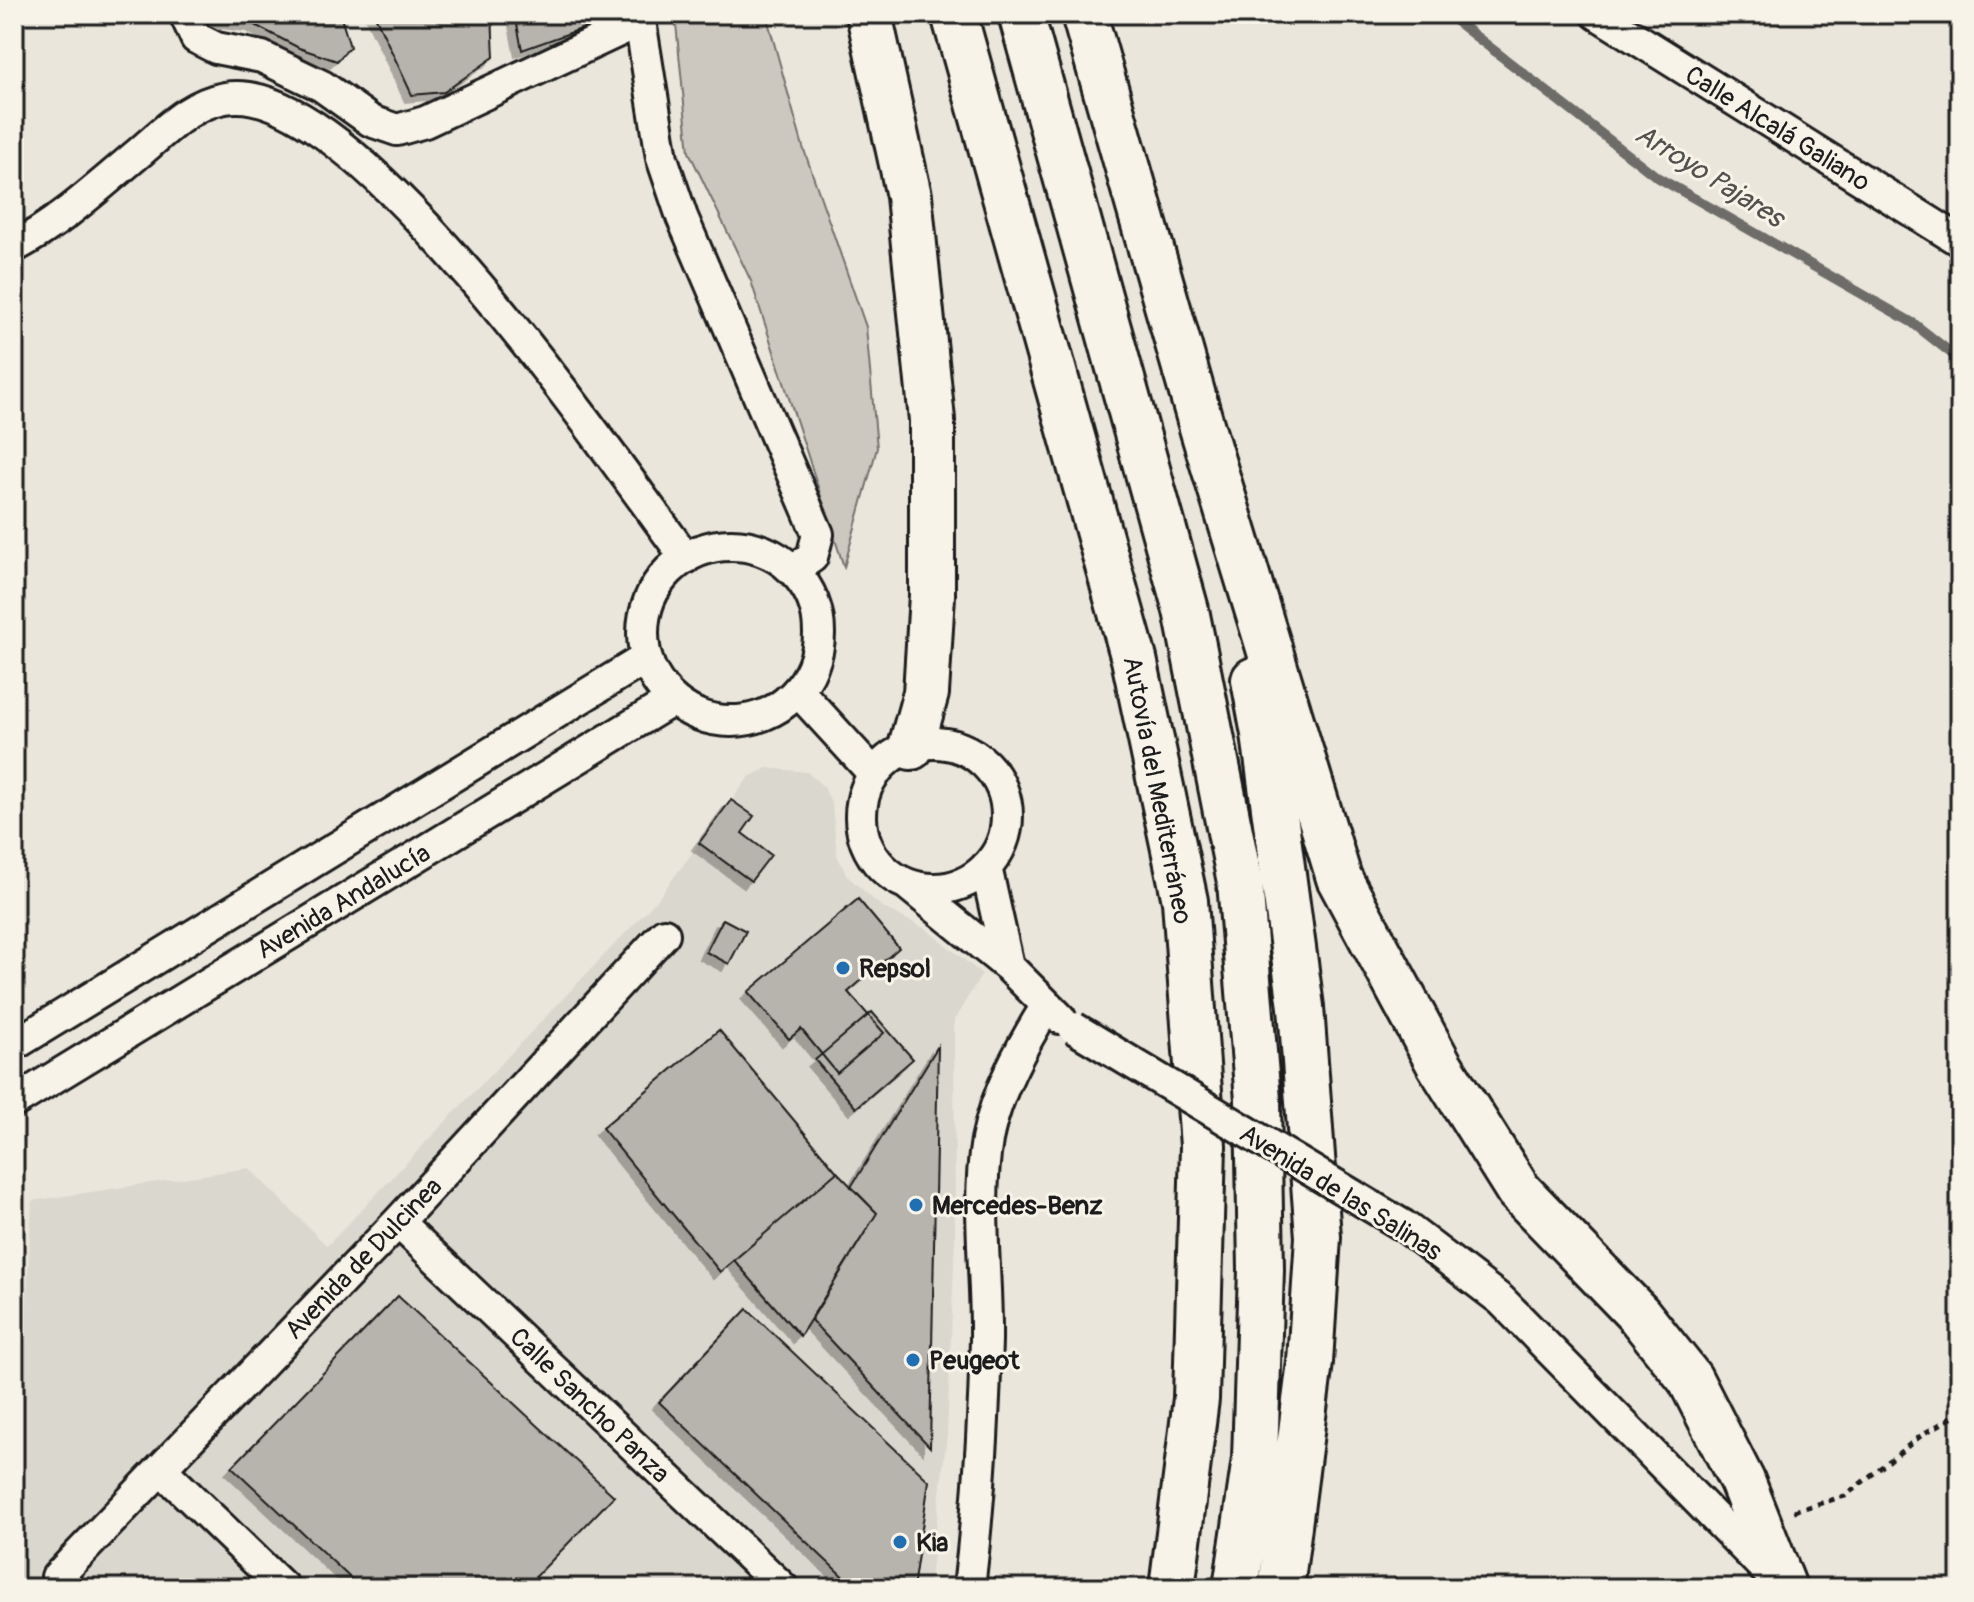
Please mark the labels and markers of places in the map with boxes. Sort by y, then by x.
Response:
place label: Repsol [859,953,931,985]
marker: Repsol [834,959,852,977]
place label: Mercedes-Benz [932,1190,1103,1222]
marker: Mercedes-Benz [907,1196,925,1214]
place label: Peugeot [929,1345,1020,1377]
marker: Peugeot [904,1351,922,1369]
place label: Kia [916,1527,948,1559]
marker: Kia [891,1533,909,1551]

